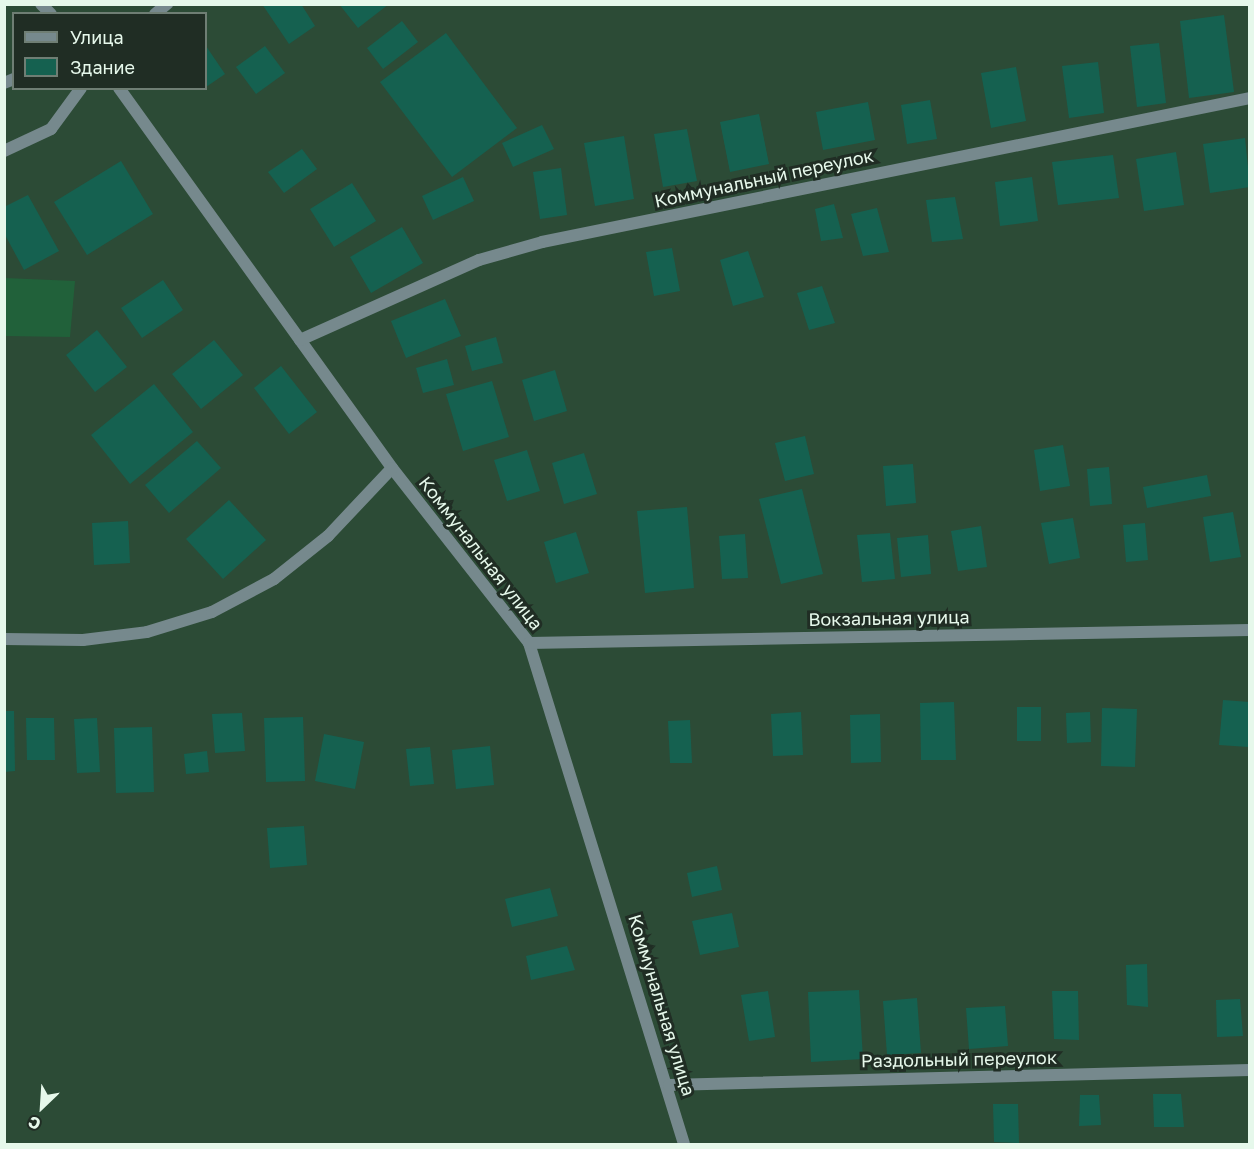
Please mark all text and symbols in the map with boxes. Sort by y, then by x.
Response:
legend [12,12,207,90]
text: Улица [70,26,124,48]
text: Здание [70,56,135,78]
street label: Коммунальный переулок [652,144,876,212]
street label: Коммунальная улица [414,472,548,634]
street label: Вокзальная улица [808,606,970,630]
street label: Коммунальная улица [624,912,700,1098]
street label: Раздольный переулок [861,1046,1057,1072]
north arrow [12,1077,72,1137]
text: С [25,1112,44,1135]

